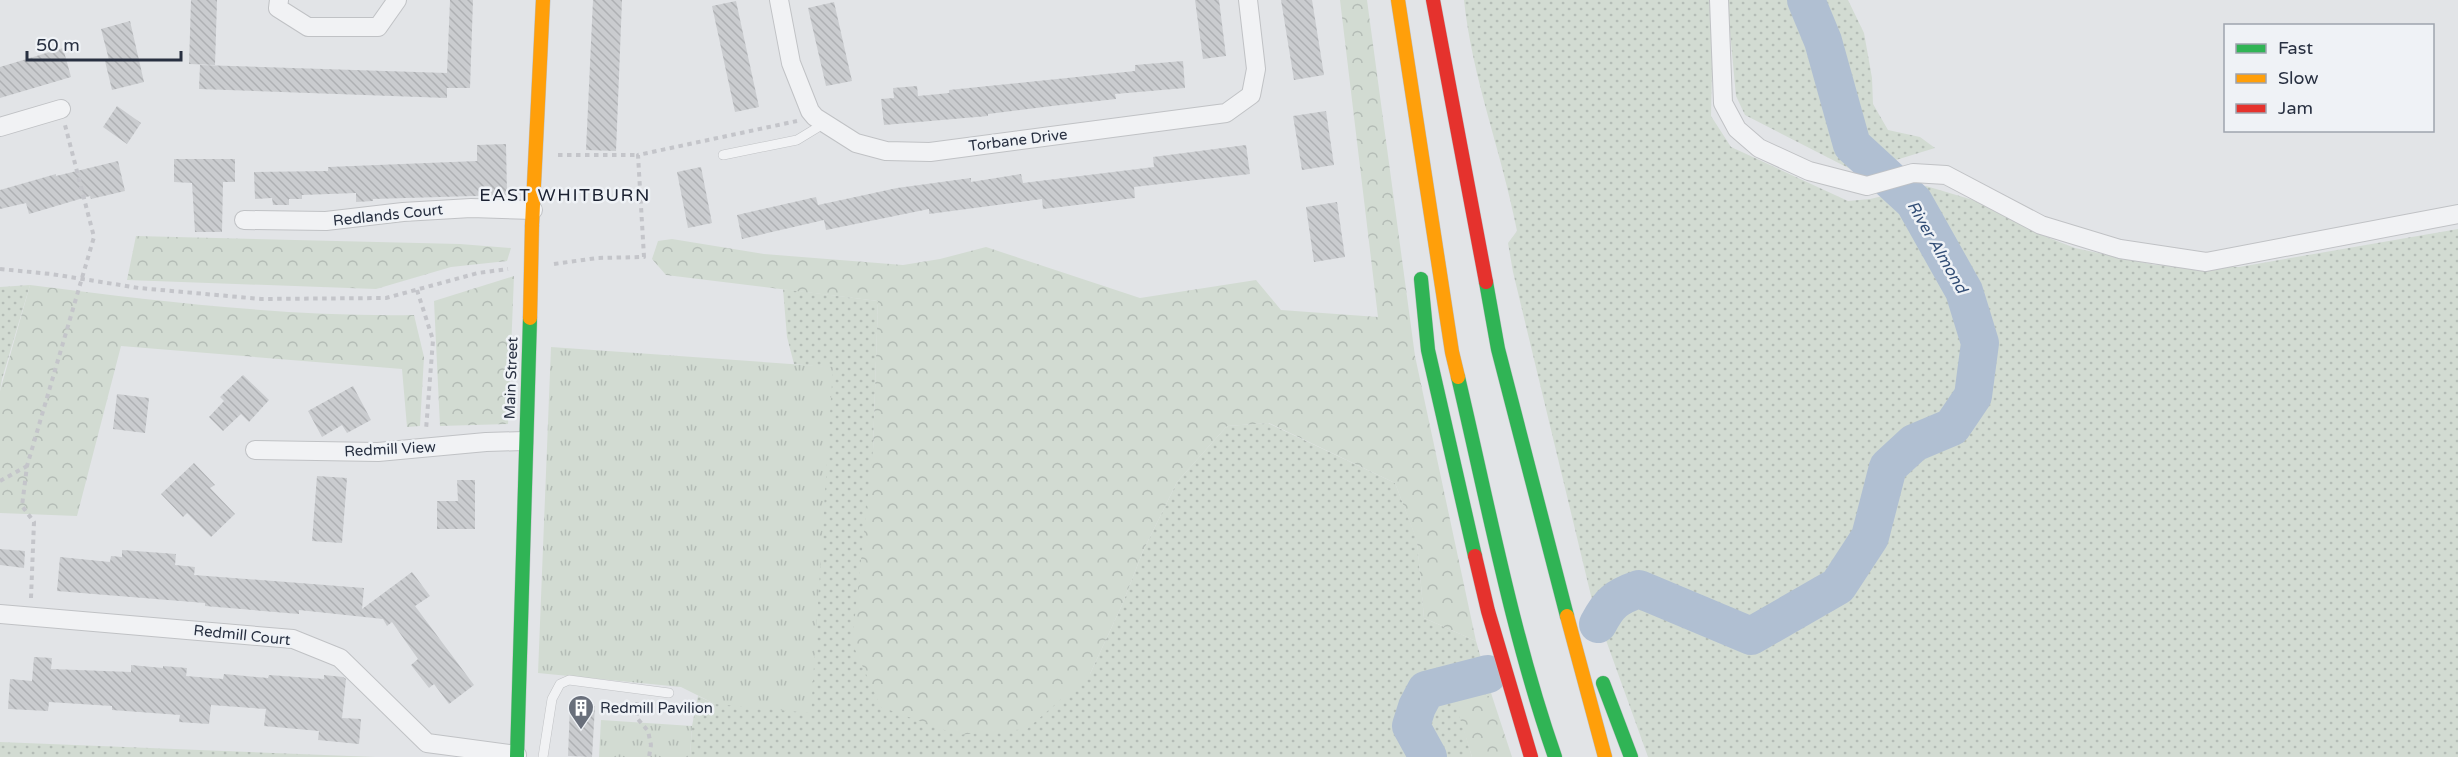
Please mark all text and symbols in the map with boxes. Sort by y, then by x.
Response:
scale bar [27,24,182,62]
legend [2224,24,2434,132]
text: 50 m [36,34,80,56]
text: Fast [2278,37,2313,59]
text: Slow [2278,67,2319,89]
text: Jam [2278,97,2313,119]
street label: Torbane Drive [968,125,1068,155]
district label: EAST WHITBURN [479,184,651,206]
water label: River Almond [1903,197,1972,298]
street label: Redlands Court [332,200,444,230]
street label: Main Street [501,336,521,420]
street label: Redmill View [344,438,436,460]
street label: Redmill Court [193,621,292,649]
building icon: Redmill Pavilion [566,693,596,731]
place label: Redmill Pavilion [600,699,713,717]

